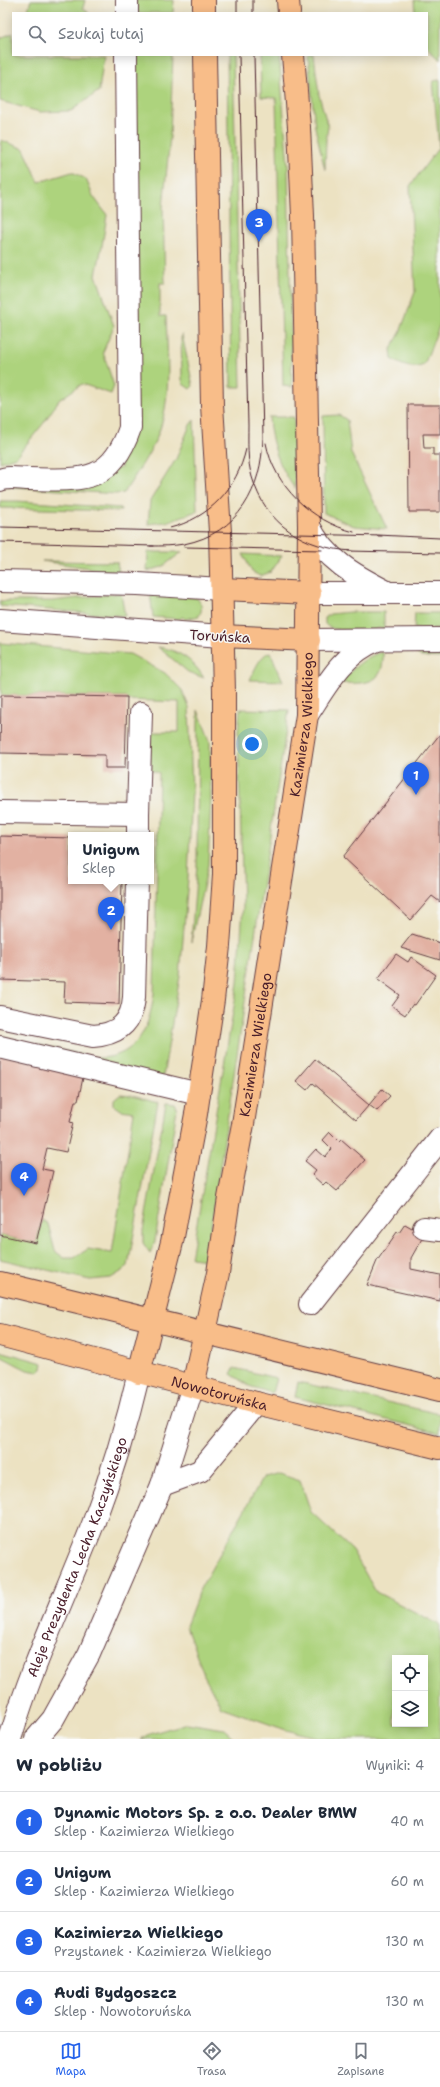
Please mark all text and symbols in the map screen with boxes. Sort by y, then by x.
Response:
search box [12,12,428,56]
icon: search [26,23,48,45]
text: Szukaj tutaj [58,24,144,44]
pin: 3 [246,209,272,242]
street label: Toruńska [189,625,251,647]
street label: Kazimierza Wielkiego [285,652,317,798]
your location [242,734,262,754]
pin: 1 [403,762,429,795]
popup [68,832,154,884]
text: Unigum [82,840,140,860]
text: Sklep [82,860,115,877]
pin: 2 [98,897,124,930]
street label: Kazimierza Wielkiego [235,971,276,1118]
pin: 4 [11,1163,37,1196]
street label: Nowotoruńska [169,1372,270,1415]
street label: Aleje Prezydenta Lecha Kaczyńskiego [23,1435,131,1680]
map controls [392,1655,428,1727]
button: locate [392,1655,428,1691]
button: layers [392,1691,428,1727]
text: W pobliżu [16,1754,102,1776]
text: Wyniki: 4 [365,1757,424,1774]
text: Dynamic Motors Sp. z o.o. Dealer BMW [54,1803,357,1823]
text: 1 [26,1813,32,1830]
text: 40 m [390,1813,424,1830]
text: Sklep · Kazimierza Wielkiego [54,1823,234,1840]
text: Unigum [54,1863,111,1883]
text: 2 [24,1873,34,1890]
text: 60 m [391,1873,424,1890]
text: Sklep · Kazimierza Wielkiego [54,1883,234,1900]
text: Kazimierza Wielkiego [54,1923,223,1943]
text: 3 [24,1933,34,1950]
text: 130 m [386,1933,424,1950]
text: Przystanek · Kazimierza Wielkiego [54,1943,272,1960]
text: Audi Bydgoszcz [54,1983,177,2003]
text: 4 [24,1993,34,2010]
text: 130 m [386,1993,424,2010]
text: Sklep · Nowotoruńska [54,2003,191,2020]
tab: Mapa [56,2040,86,2079]
tab: Trasa [197,2040,226,2079]
tab: Zapisane [337,2040,384,2079]

